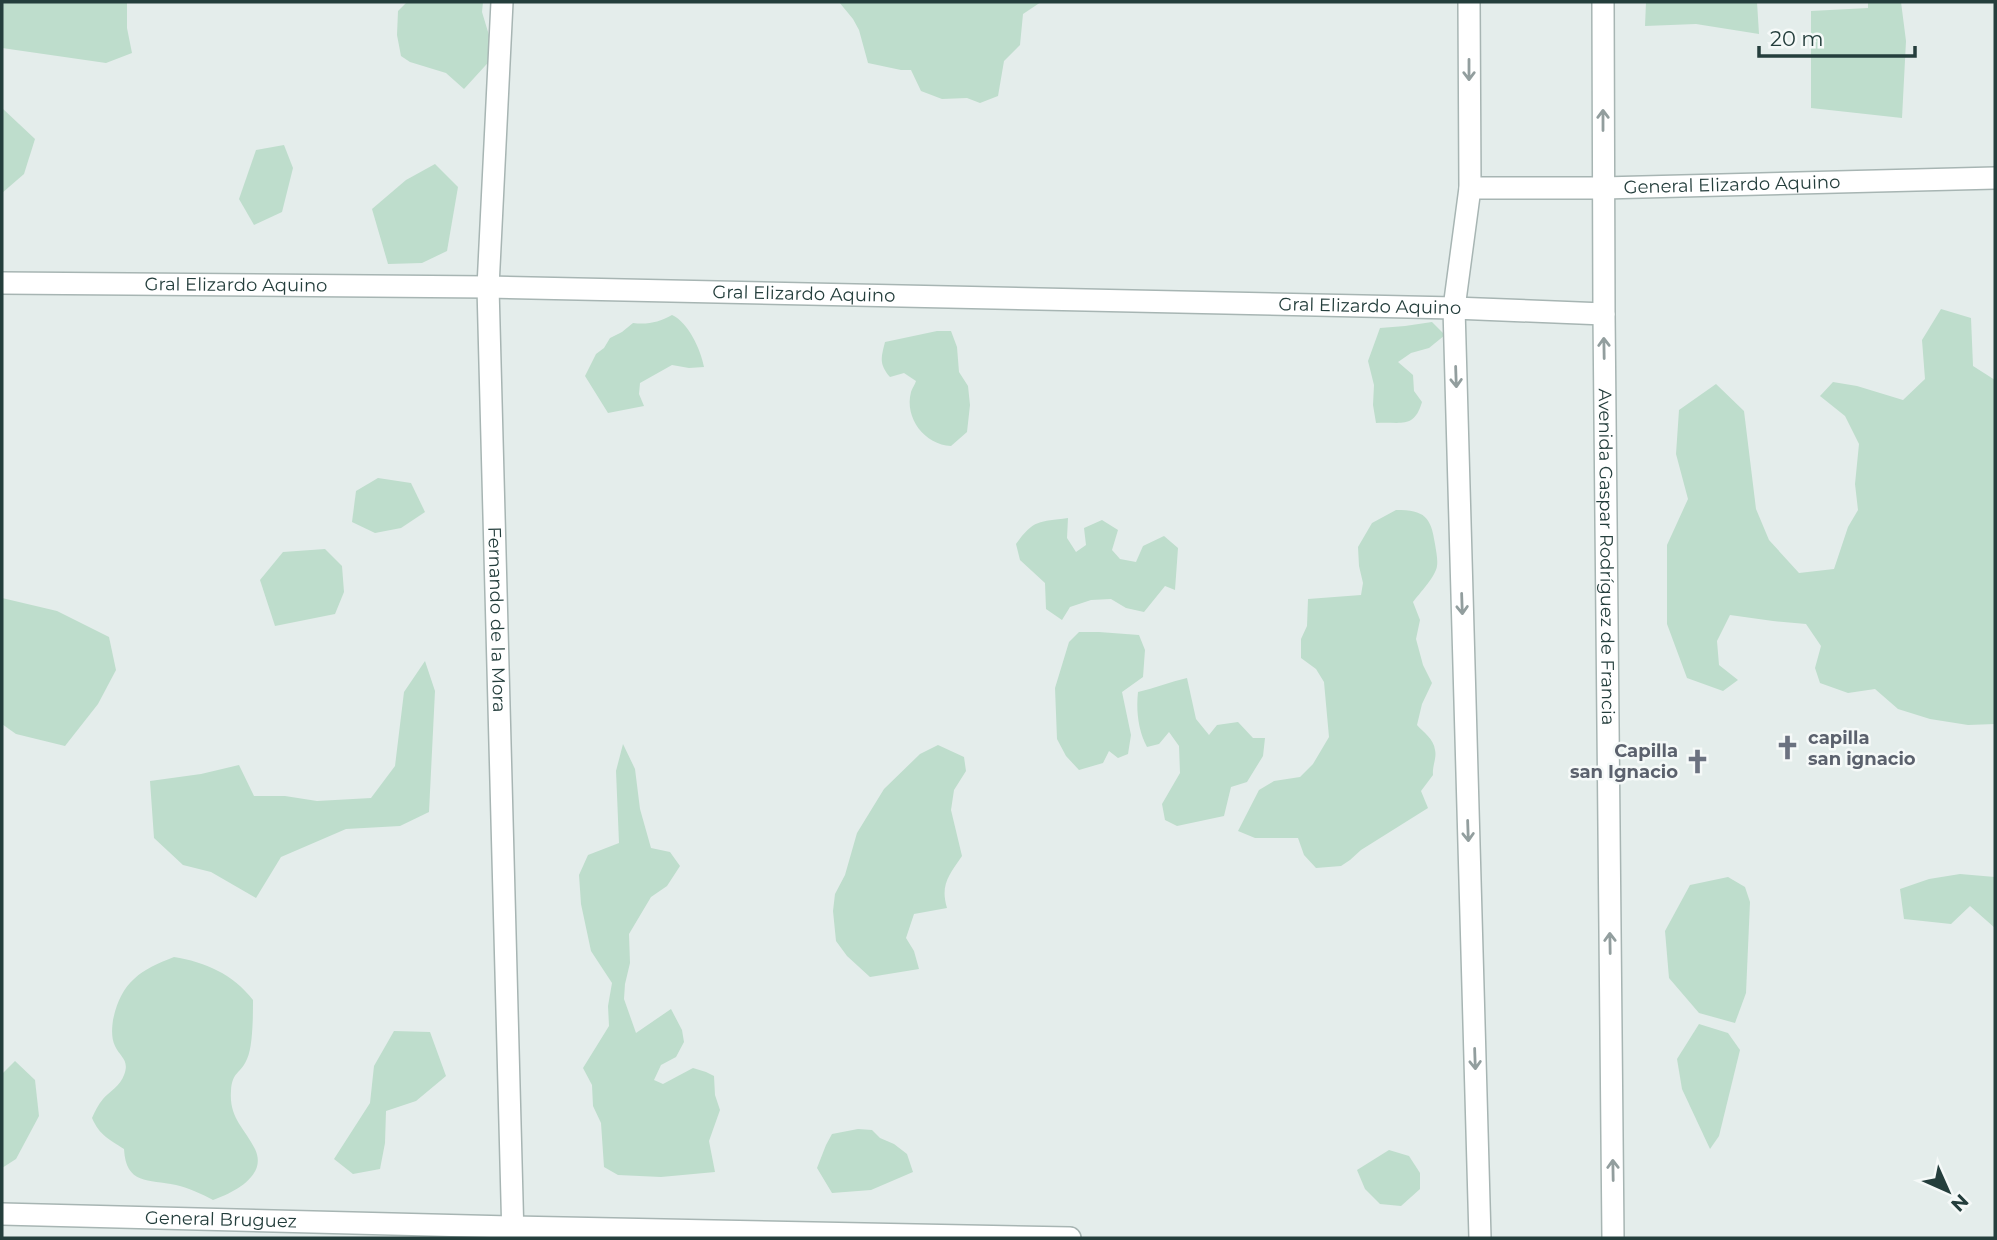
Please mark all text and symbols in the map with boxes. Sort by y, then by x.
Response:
scale bar [1759,14,1915,58]
text: 20 m [1770,26,1824,51]
one-way arrow [1462,58,1476,81]
one-way arrow [1596,109,1610,132]
street label: General Elizardo Aquino [1623,171,1841,198]
street label: Gral Elizardo Aquino [144,273,328,297]
street label: Gral Elizardo Aquino [712,281,896,307]
street label: Gral Elizardo Aquino [1278,293,1462,319]
one-way arrow [1597,336,1611,359]
one-way arrow [1449,365,1463,388]
street label: Avenida Gaspar Rodríguez de Francia [1594,388,1619,726]
street label: Fernando de la Mora [483,526,510,713]
one-way arrow [1456,592,1469,615]
place label: capilla san ignacio [1808,727,1916,770]
church icon: capilla san ignacio [1774,734,1802,762]
place label: Capilla san Ignacio [1570,740,1678,783]
church icon: Capilla san Ignacio [1684,747,1712,775]
one-way arrow [1462,820,1475,843]
one-way arrow [1603,931,1617,954]
one-way arrow [1468,1047,1481,1070]
north arrow [1913,1156,1983,1226]
one-way arrow [1606,1159,1619,1182]
text: N [1946,1189,1973,1216]
street label: General Bruguez [145,1207,297,1232]

